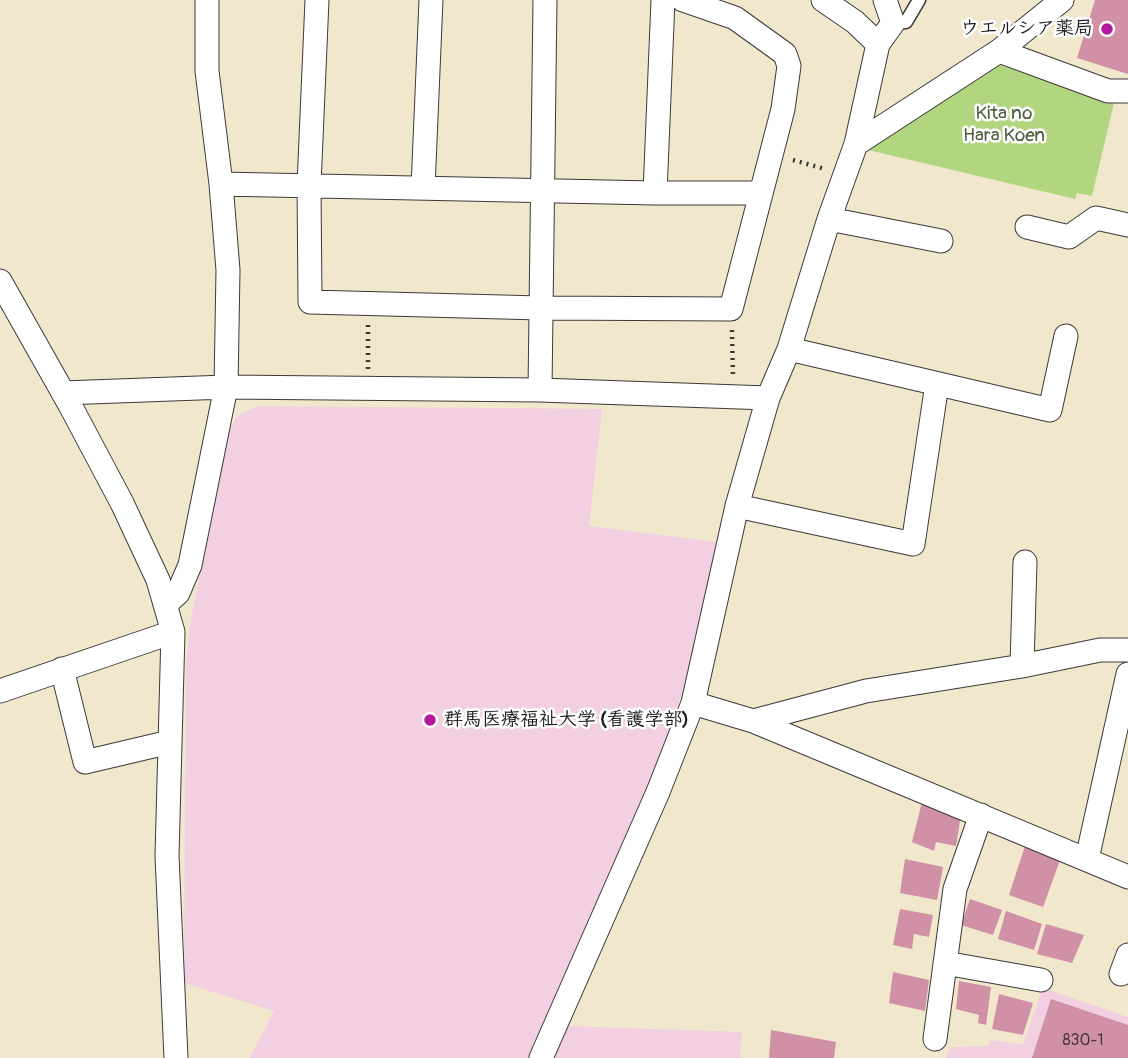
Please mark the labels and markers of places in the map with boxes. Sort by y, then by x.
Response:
place label: ウエルシア薬局 [960,18,1093,40]
marker: ウエルシア薬局 [1099,21,1115,37]
place label: 群馬医療福祉大学 (看護学部) [444,709,689,731]
marker: 群馬医療福祉大学 (看護学部) [422,712,438,728]

